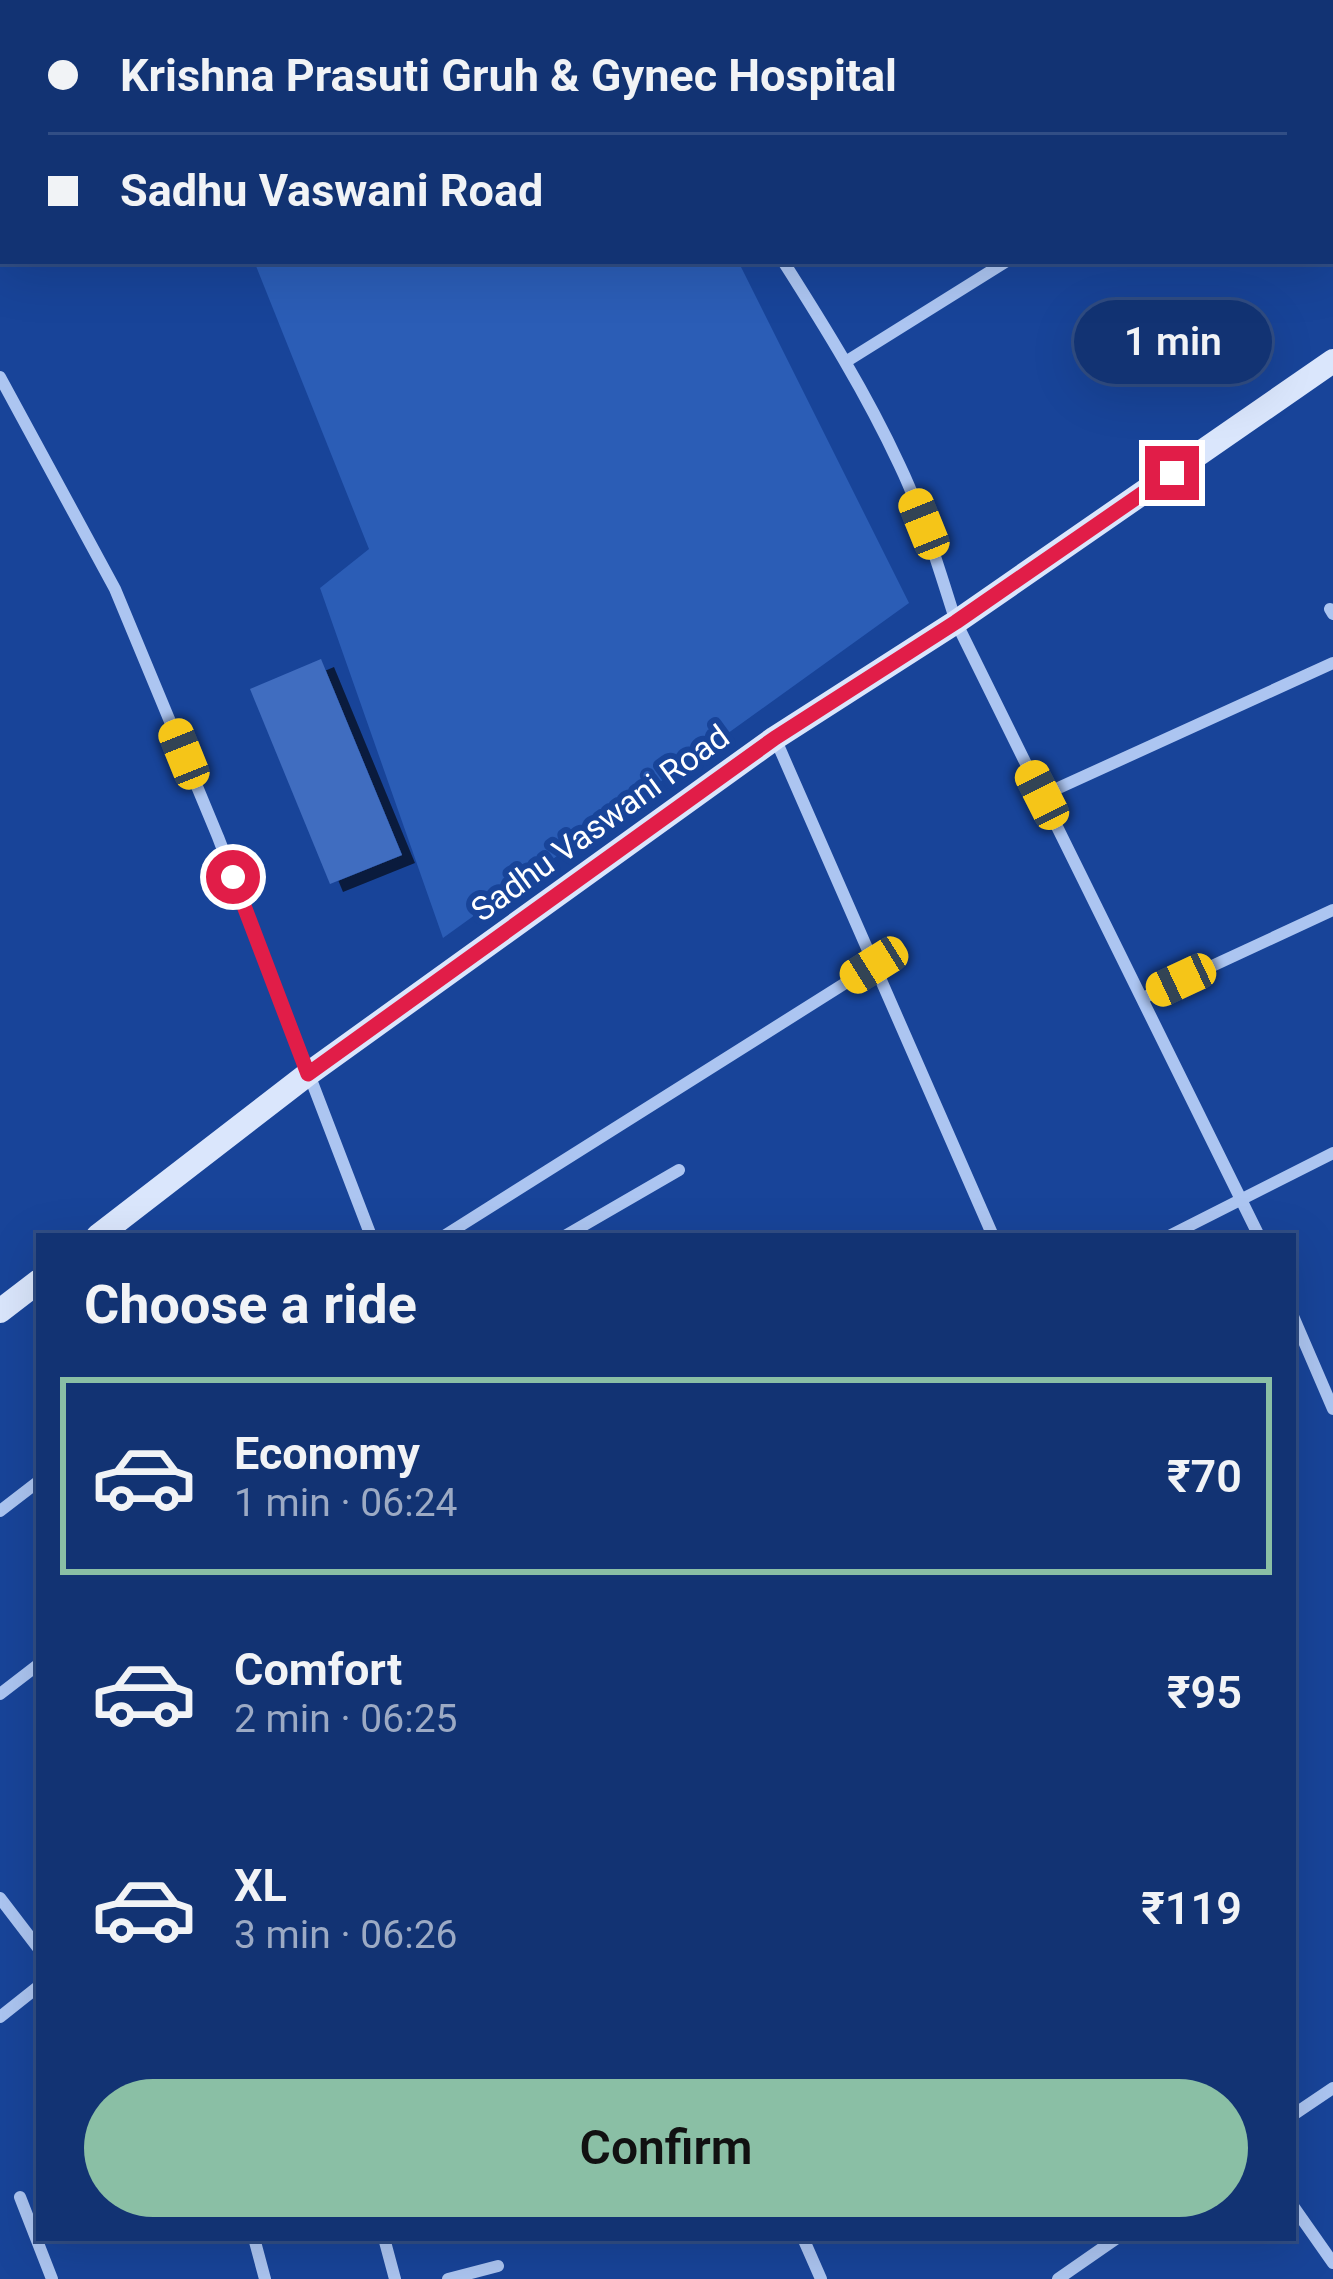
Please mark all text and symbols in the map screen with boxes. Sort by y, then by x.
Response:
text: Krishna Prasuti Gruh & Gynec Hospital [120,49,897,102]
text: Sadhu Vaswani Road [120,164,543,217]
callout: 1 min [1073,299,1271,383]
text: 1 min [1124,319,1222,365]
route end [1145,446,1199,500]
car [894,484,954,564]
car [154,714,214,794]
street label: Sadhu Vaswani Road [464,716,736,930]
car [1010,755,1074,835]
route start [206,850,260,904]
car [834,931,914,999]
car [1141,948,1221,1012]
text: Choose a ride [84,1273,417,1336]
icon: car [90,1422,198,1530]
text: Economy [234,1427,420,1480]
text: ₹70 [1167,1450,1242,1503]
text: 1 min · 06:24 [234,1480,457,1526]
icon: car [90,1638,198,1746]
text: Comfort [234,1643,402,1696]
text: ₹95 [1167,1666,1242,1719]
text: 2 min · 06:25 [234,1696,457,1742]
icon: car [90,1854,198,1962]
text: XL [234,1859,287,1912]
text: ₹119 [1141,1882,1242,1935]
text: 3 min · 06:26 [234,1912,457,1958]
button: Confirm [84,2079,1248,2217]

